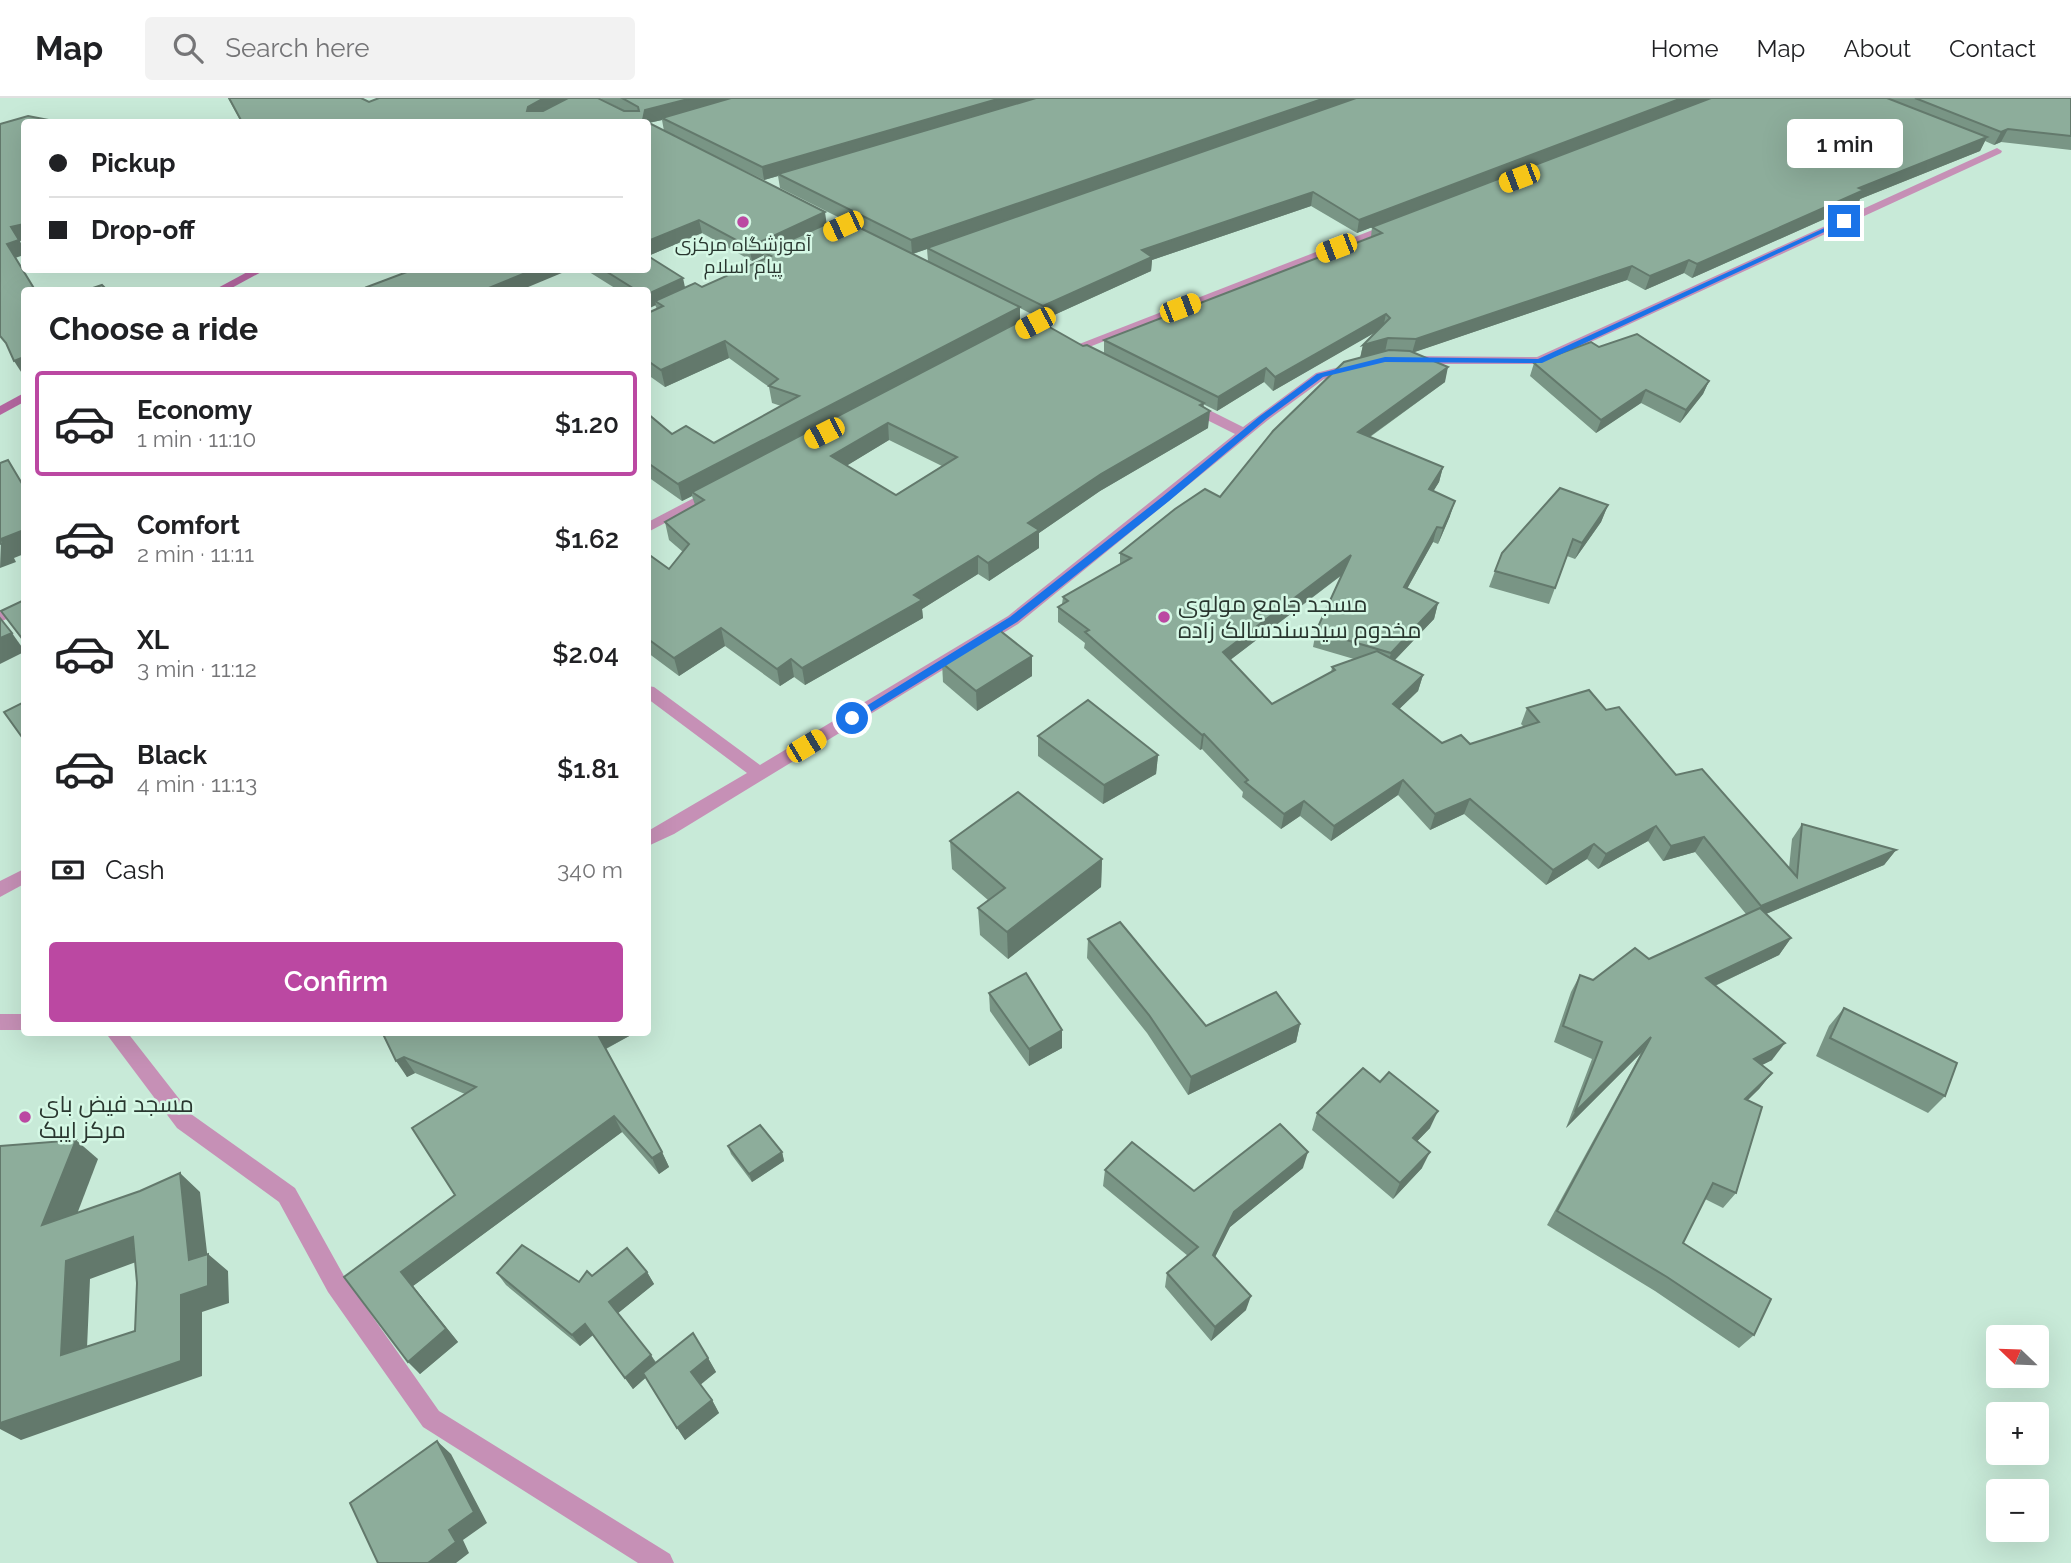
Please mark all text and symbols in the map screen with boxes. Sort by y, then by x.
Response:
search box [145,17,635,80]
text: Map [35,29,103,68]
icon: search [169,29,207,67]
text: Search here [225,33,370,63]
text: Home [1651,34,1719,63]
text: Map [1757,34,1805,63]
text: About [1843,34,1911,63]
text: Contact [1949,34,2036,63]
callout: 1 min [1786,120,1902,169]
text: 1 min [1816,130,1874,157]
text: Pickup [91,148,176,178]
car [1496,161,1543,195]
route end [1828,205,1860,237]
car [820,208,867,244]
marker: آموزشگاه مرکزی پیام اسلام [735,214,751,230]
text: Drop-off [91,215,195,245]
car [1313,231,1360,265]
place label: آموزشگاه مرکزی پیام اسلام [675,233,811,280]
car [1157,291,1204,325]
car [1012,304,1059,342]
text: Choose a ride [49,310,258,347]
icon: car [53,392,116,455]
text: Economy [137,395,252,425]
text: $1.20 [555,409,619,439]
car [801,414,848,452]
text: 1 min · 11:10 [137,425,256,452]
icon: car [53,507,116,570]
text: Comfort [137,510,240,540]
text: $1.62 [555,524,619,554]
text: 2 min · 11:11 [137,540,254,567]
place label: مسجد جامع مولوی مخدوم سیدسندسالک زاده [1178,590,1421,646]
marker: مسجد جامع مولوی مخدوم سیدسندسالک زاده [1156,609,1172,625]
icon: car [53,622,116,685]
text: XL [137,625,169,655]
text: $2.04 [552,639,619,669]
text: 3 min · 11:12 [137,655,257,682]
route start [836,702,868,734]
car [783,726,830,766]
icon: car [53,737,116,800]
text: Black [137,740,207,770]
text: $1.81 [557,754,619,784]
text: 4 min · 11:13 [137,770,257,797]
icon: cash [49,851,87,889]
text: Cash [105,855,165,885]
text: 340 m [557,856,623,883]
button: Confirm [49,942,623,1022]
place label: مسجد فیض بای مرکز ایبک [39,1090,194,1143]
marker: مسجد فیض بای مرکز ایبک [17,1109,33,1125]
north arrow [1986,1325,2049,1388]
map controls [1986,1325,2049,1542]
button: + [1986,1402,2049,1465]
button: − [1986,1479,2049,1542]

